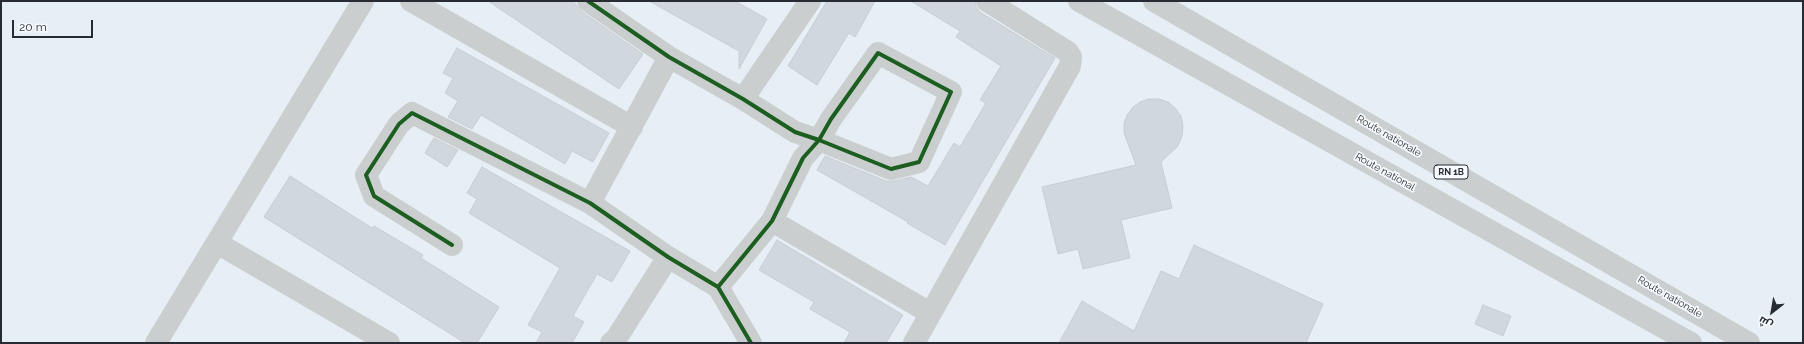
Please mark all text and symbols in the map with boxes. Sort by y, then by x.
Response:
scale bar [14,12,95,38]
text: 20 m [19,20,47,34]
street label: Route nationale [1355,113,1423,159]
street label: Route national [1353,151,1417,193]
road number: RN 1B [1434,165,1468,179]
street label: Route nationale [1636,274,1704,320]
north arrow [1752,292,1792,332]
text: ش [1756,314,1775,332]

